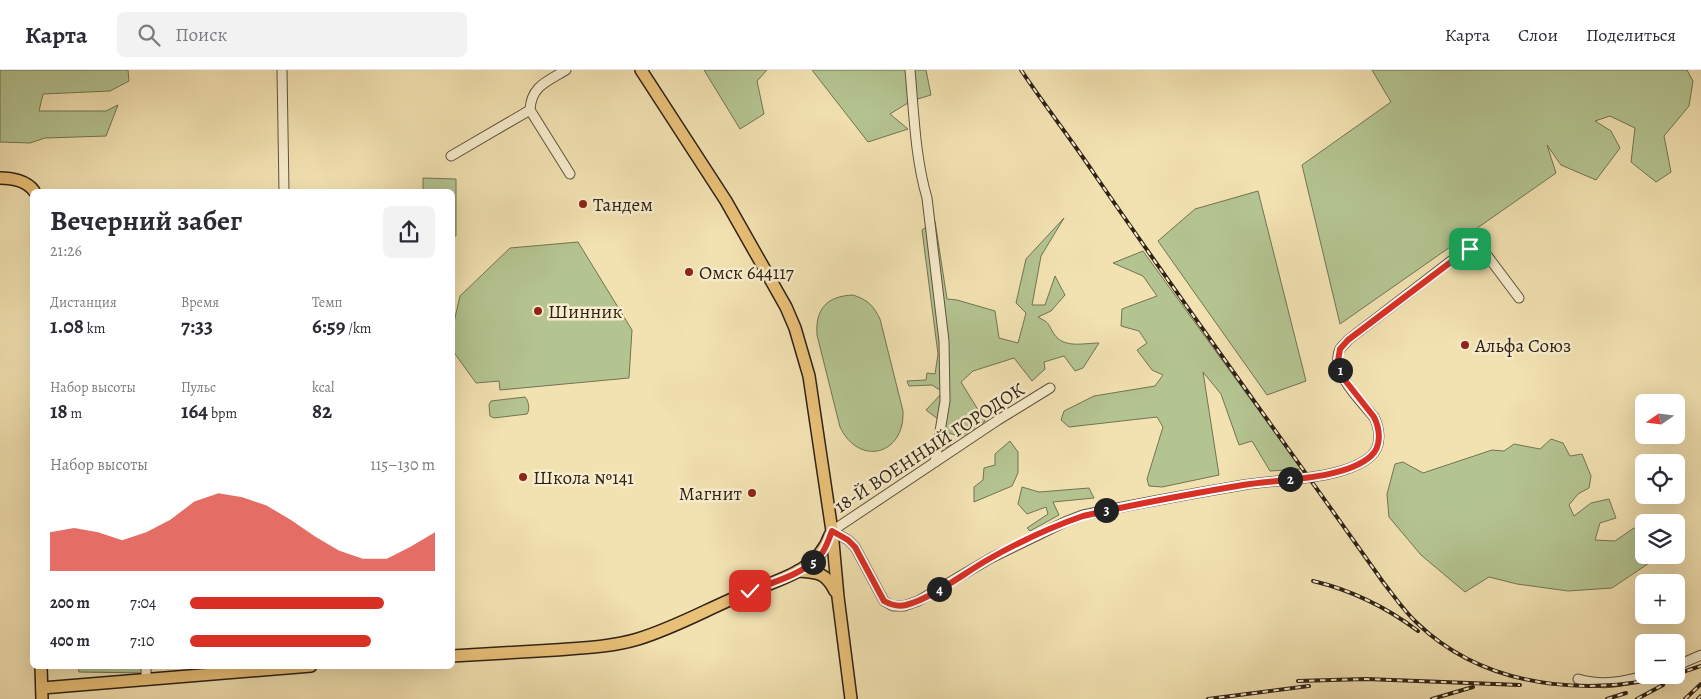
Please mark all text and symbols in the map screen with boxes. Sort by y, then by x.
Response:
search box [117,12,467,57]
text: Карта [25,19,87,51]
icon: search [135,21,163,49]
text: Поиск [175,22,227,48]
text: Карта [1445,23,1490,47]
text: Слои [1518,23,1558,47]
text: Поделиться [1586,23,1676,47]
place label: Тандем [593,192,653,218]
marker: Тандем [577,198,589,210]
text: Вечерний забег [50,202,242,240]
button: share [383,206,435,258]
pin [1449,228,1491,270]
icon: arrive [1456,235,1484,263]
text: 21:26 [50,240,82,262]
place label: Омск 644117 [699,260,794,286]
marker: Омск 644117 [683,266,695,278]
text: Дистанция [50,293,117,312]
text: Время [181,293,219,312]
text: Темп [312,293,343,312]
place label: Шинник [548,299,622,325]
marker: Шинник [532,305,544,317]
text: 1.08 [50,312,84,340]
text: 7:33 [181,312,213,340]
text: 6:59 [312,312,346,340]
text: km [84,319,105,338]
text: /km [346,319,371,338]
place label: Альфа Союз [1474,333,1571,359]
marker: Альфа Союз [1459,339,1471,351]
pin: 1 [1328,358,1352,382]
text: 1 [1338,361,1343,380]
street label: 18-Й ВОЕННЫЙ ГОРОДОК [830,377,1029,519]
text: Набор высоты [50,378,136,397]
text: Пульс [181,378,216,397]
text: kcal [312,378,334,397]
north arrow [1635,394,1685,444]
map controls [1635,394,1685,684]
text: 18 [50,397,68,425]
text: 164 [181,397,208,425]
text: 82 [312,397,332,425]
text: m [68,404,82,423]
text: bpm [208,404,237,423]
text: Набор высоты [50,454,148,476]
text: 115–130 m [370,454,435,476]
button: locate [1635,454,1685,504]
place label: Школа №141 [533,465,634,491]
pin: 2 [1278,466,1302,492]
text: 2 [1287,470,1294,489]
marker: Школа №141 [517,471,529,483]
place label: Магнит [679,481,743,507]
marker: Магнит [746,487,758,499]
pin: 3 [1094,498,1118,522]
text: 3 [1103,501,1110,520]
button: layers [1635,514,1685,564]
pin: 5 [800,550,826,574]
text: 5 [811,553,816,572]
pin [729,570,771,612]
button: + [1635,574,1685,624]
pin: 4 [926,576,952,602]
icon: check [736,577,764,605]
text: 4 [936,580,943,599]
text: 200 m [50,592,90,614]
text: 7:04 [130,592,156,614]
text: 400 m [50,630,90,652]
text: 7:10 [130,630,155,652]
button: − [1635,634,1685,684]

